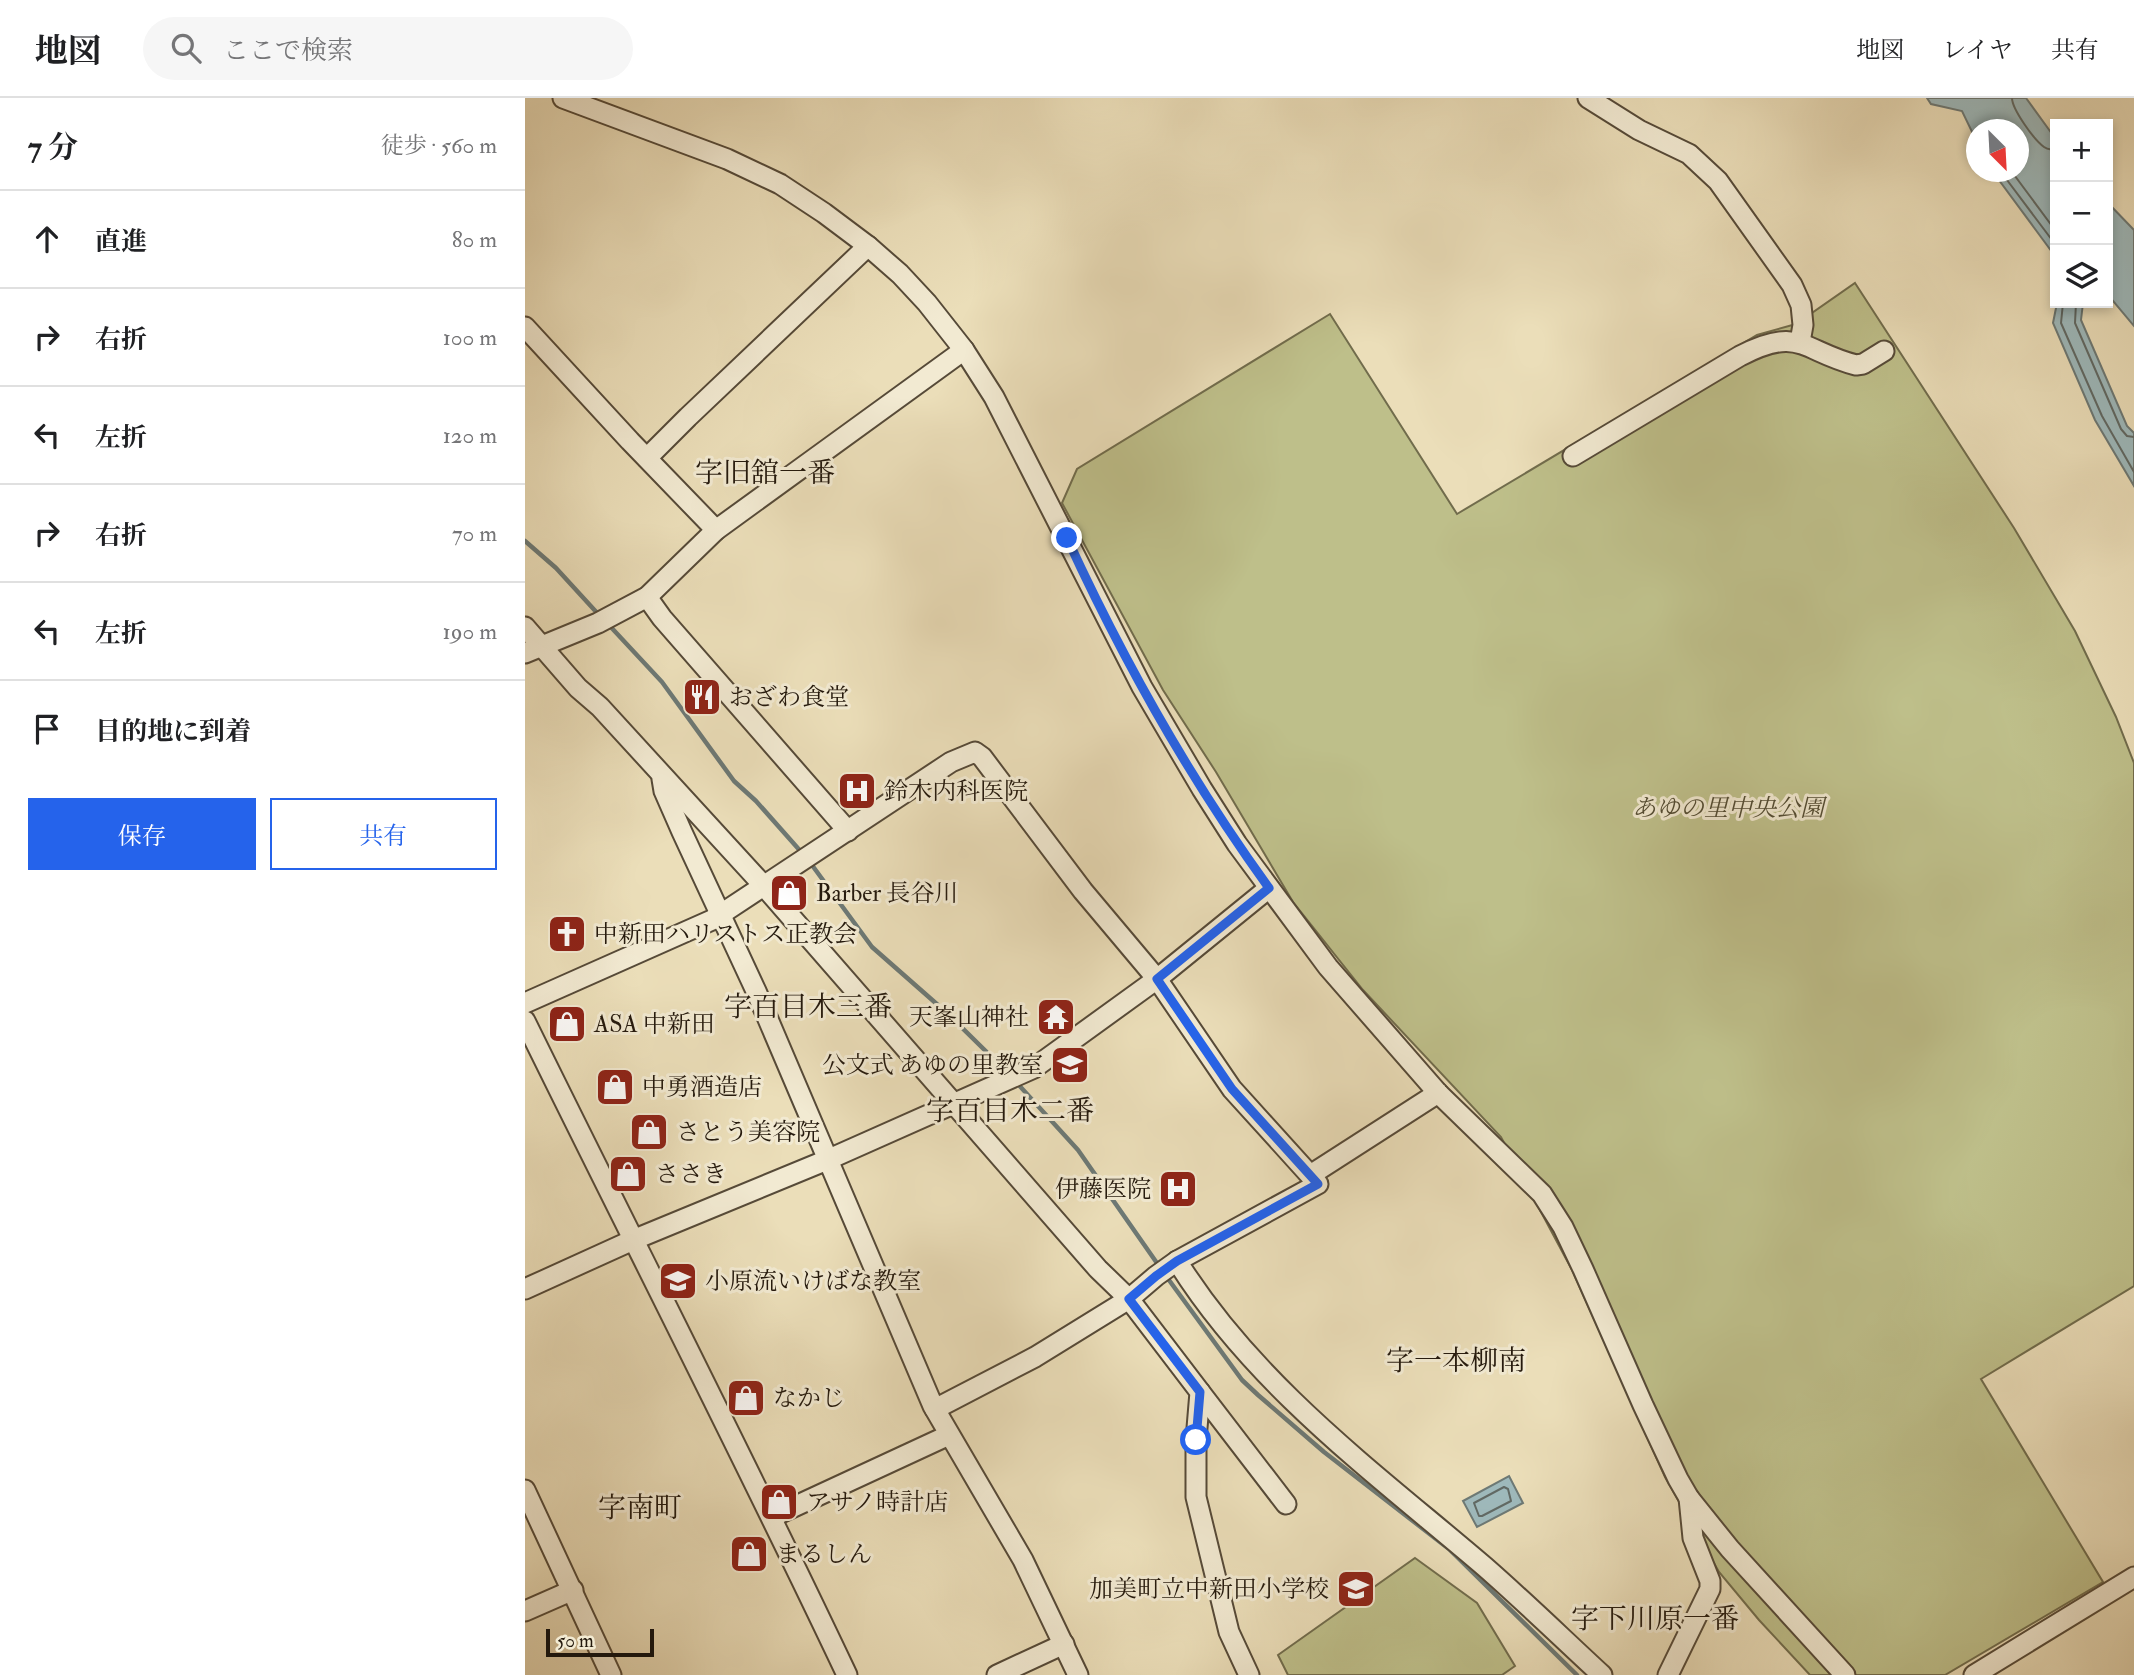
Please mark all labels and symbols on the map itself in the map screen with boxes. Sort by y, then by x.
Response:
north arrow [1966,119,2029,182]
district label: 字旧舘一番 [695,456,835,491]
route end [1051,522,1082,553]
restaurant icon: おざわ食堂 [681,676,723,718]
place label: おざわ食堂 [729,682,849,713]
hospital icon: 鈴木内科医院 [836,770,878,812]
place label: 鈴木内科医院 [884,776,1028,807]
park label: あゆの里中央公園 [1632,793,1828,824]
shop icon: Barber 長谷川 [768,872,810,914]
place label: Barber 長谷川 [816,878,958,909]
church icon: 中新田ハリストス正教会 [546,913,588,955]
place label: 中新田ハリストス正教会 [594,919,857,950]
district label: 字百目木三番 [724,990,892,1025]
temple icon: 天峯山神社 [1035,996,1077,1038]
place label: 天峯山神社 [909,1002,1029,1033]
shop icon: ASA 中新田 [546,1003,588,1045]
place label: ASA 中新田 [593,1009,715,1040]
school or university icon: 公文式 あゆの里教室 [1049,1044,1091,1086]
place label: 公文式 あゆの里教室 [822,1050,1043,1081]
shop icon: 中勇酒造店 [594,1066,636,1108]
place label: 中勇酒造店 [642,1072,762,1103]
district label: 字百目木二番 [926,1094,1094,1129]
shop icon: さとう美容院 [628,1111,670,1153]
place label: さとう美容院 [676,1117,820,1148]
shop icon: ささき [607,1153,649,1195]
place label: ささき [655,1159,727,1190]
hospital icon: 伊藤医院 [1157,1168,1199,1210]
place label: 伊藤医院 [1055,1174,1151,1205]
school or university icon: 小原流いけばな教室 [657,1260,699,1302]
place label: 小原流いけばな教室 [705,1266,921,1297]
district label: 字一本柳南 [1386,1344,1526,1379]
shop icon: なかじ [725,1377,767,1419]
place label: なかじ [773,1383,845,1414]
route start [1180,1424,1211,1455]
shop icon: アサノ時計店 [758,1481,800,1523]
place label: アサノ時計店 [806,1487,948,1518]
district label: 字南町 [598,1491,682,1526]
shop icon: まるしん [728,1533,770,1575]
place label: まるしん [776,1539,872,1570]
school or university icon: 加美町立中新田小学校 [1335,1568,1377,1610]
place label: 加美町立中新田小学校 [1089,1574,1329,1605]
district label: 字下川原一番 [1571,1602,1739,1637]
scale bar [546,1626,655,1658]

